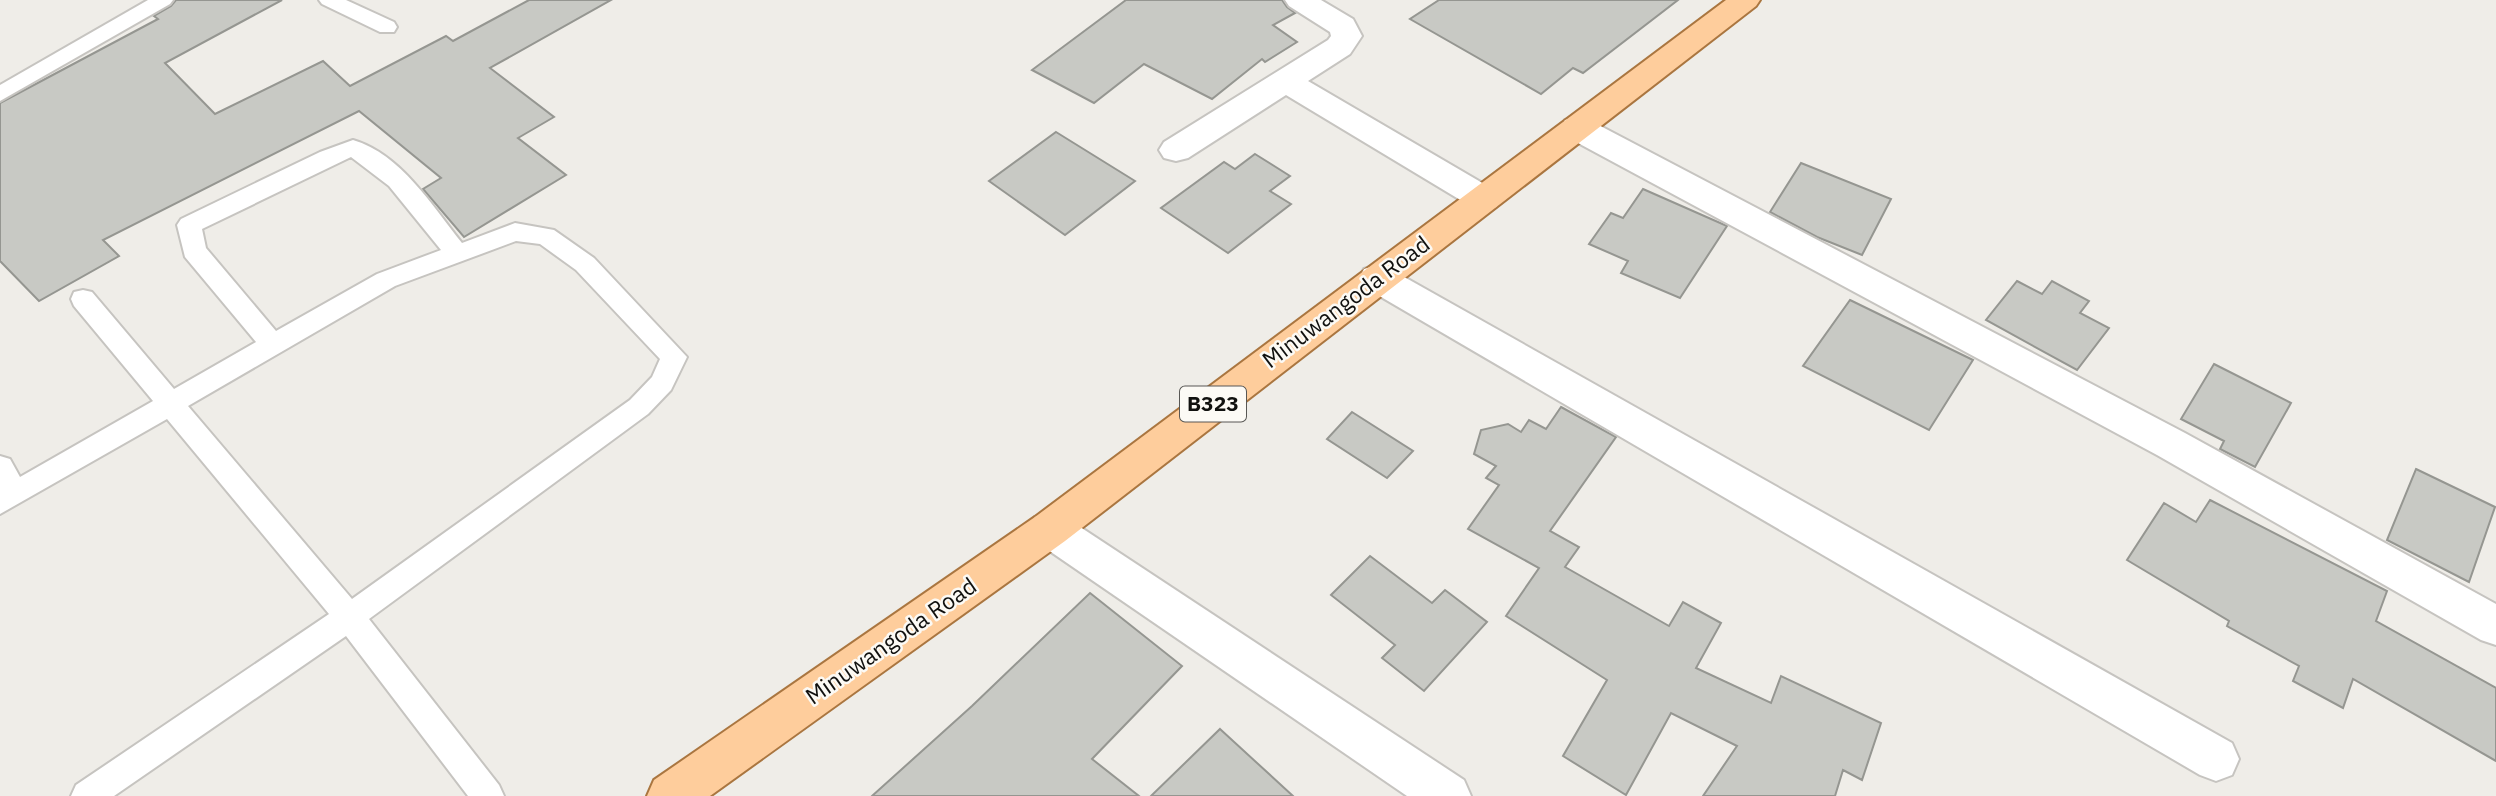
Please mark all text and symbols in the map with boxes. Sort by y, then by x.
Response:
street label: Minuwangoda Road [1256,228,1435,374]
road number: B323 [1180,386,1246,422]
street label: Minuwangoda Road [799,570,982,710]

